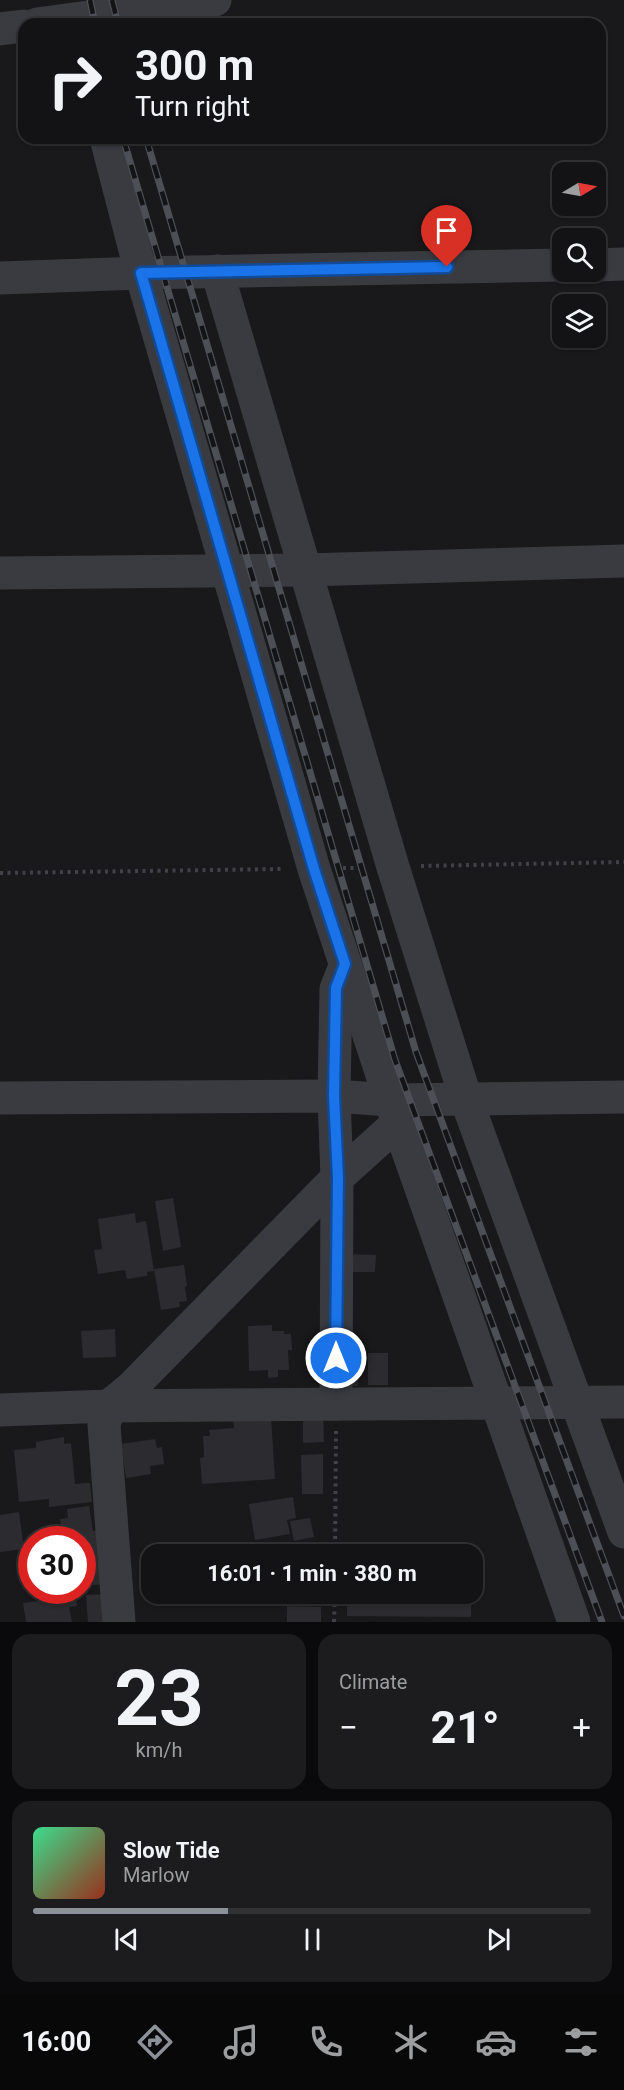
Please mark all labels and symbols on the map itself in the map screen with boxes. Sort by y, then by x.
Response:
north arrow [552,162,606,216]
pin [421,205,472,267]
position arrow [304,1326,368,1390]
speed limit sign: 30 [18,1526,96,1604]

